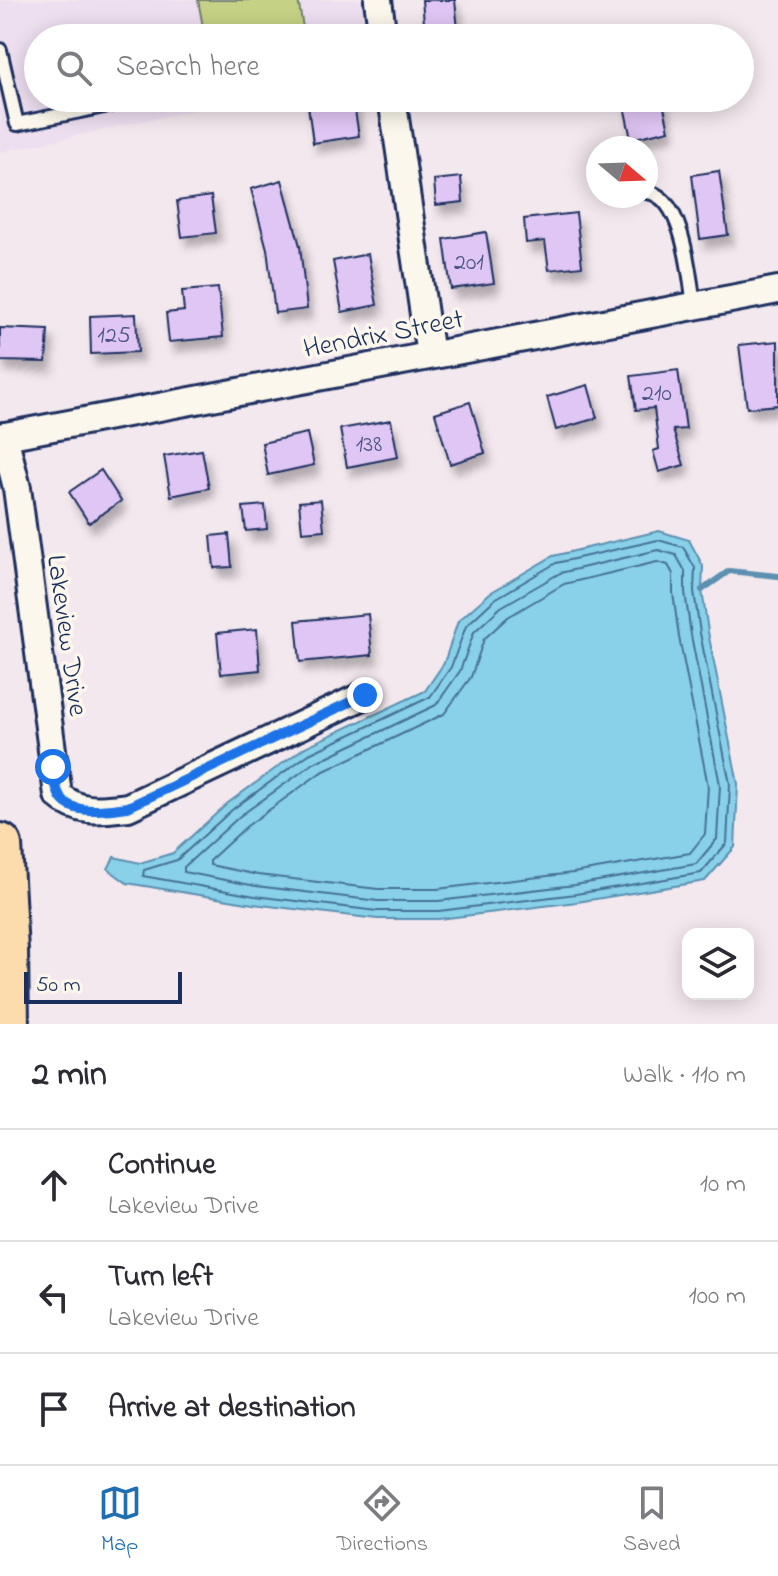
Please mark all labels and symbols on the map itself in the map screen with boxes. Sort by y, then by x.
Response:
north arrow [586,136,658,208]
house number: 201 [454,246,484,281]
street label: Hendrix Street [300,300,467,371]
house number: 125 [97,319,131,354]
house number: 210 [642,377,672,412]
house number: 138 [356,428,382,463]
street label: Lakeview Drive [34,552,97,719]
route end [347,677,383,713]
route start [35,749,71,785]
scale bar [24,968,182,1004]

